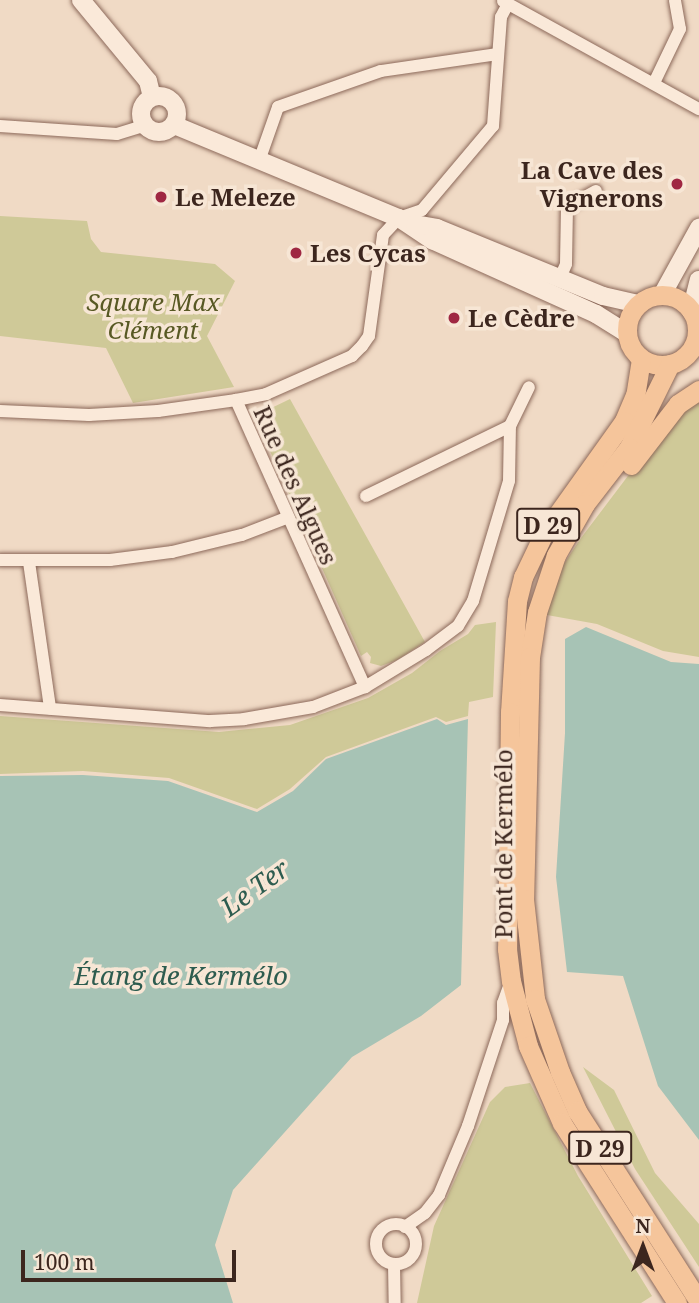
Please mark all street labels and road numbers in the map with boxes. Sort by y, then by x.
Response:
street label: Rue des Algues [248,401,344,569]
road number: D 29 [515,505,581,544]
street label: Pont de Kermélo [489,749,517,939]
road number: D 29 [567,1128,633,1168]

